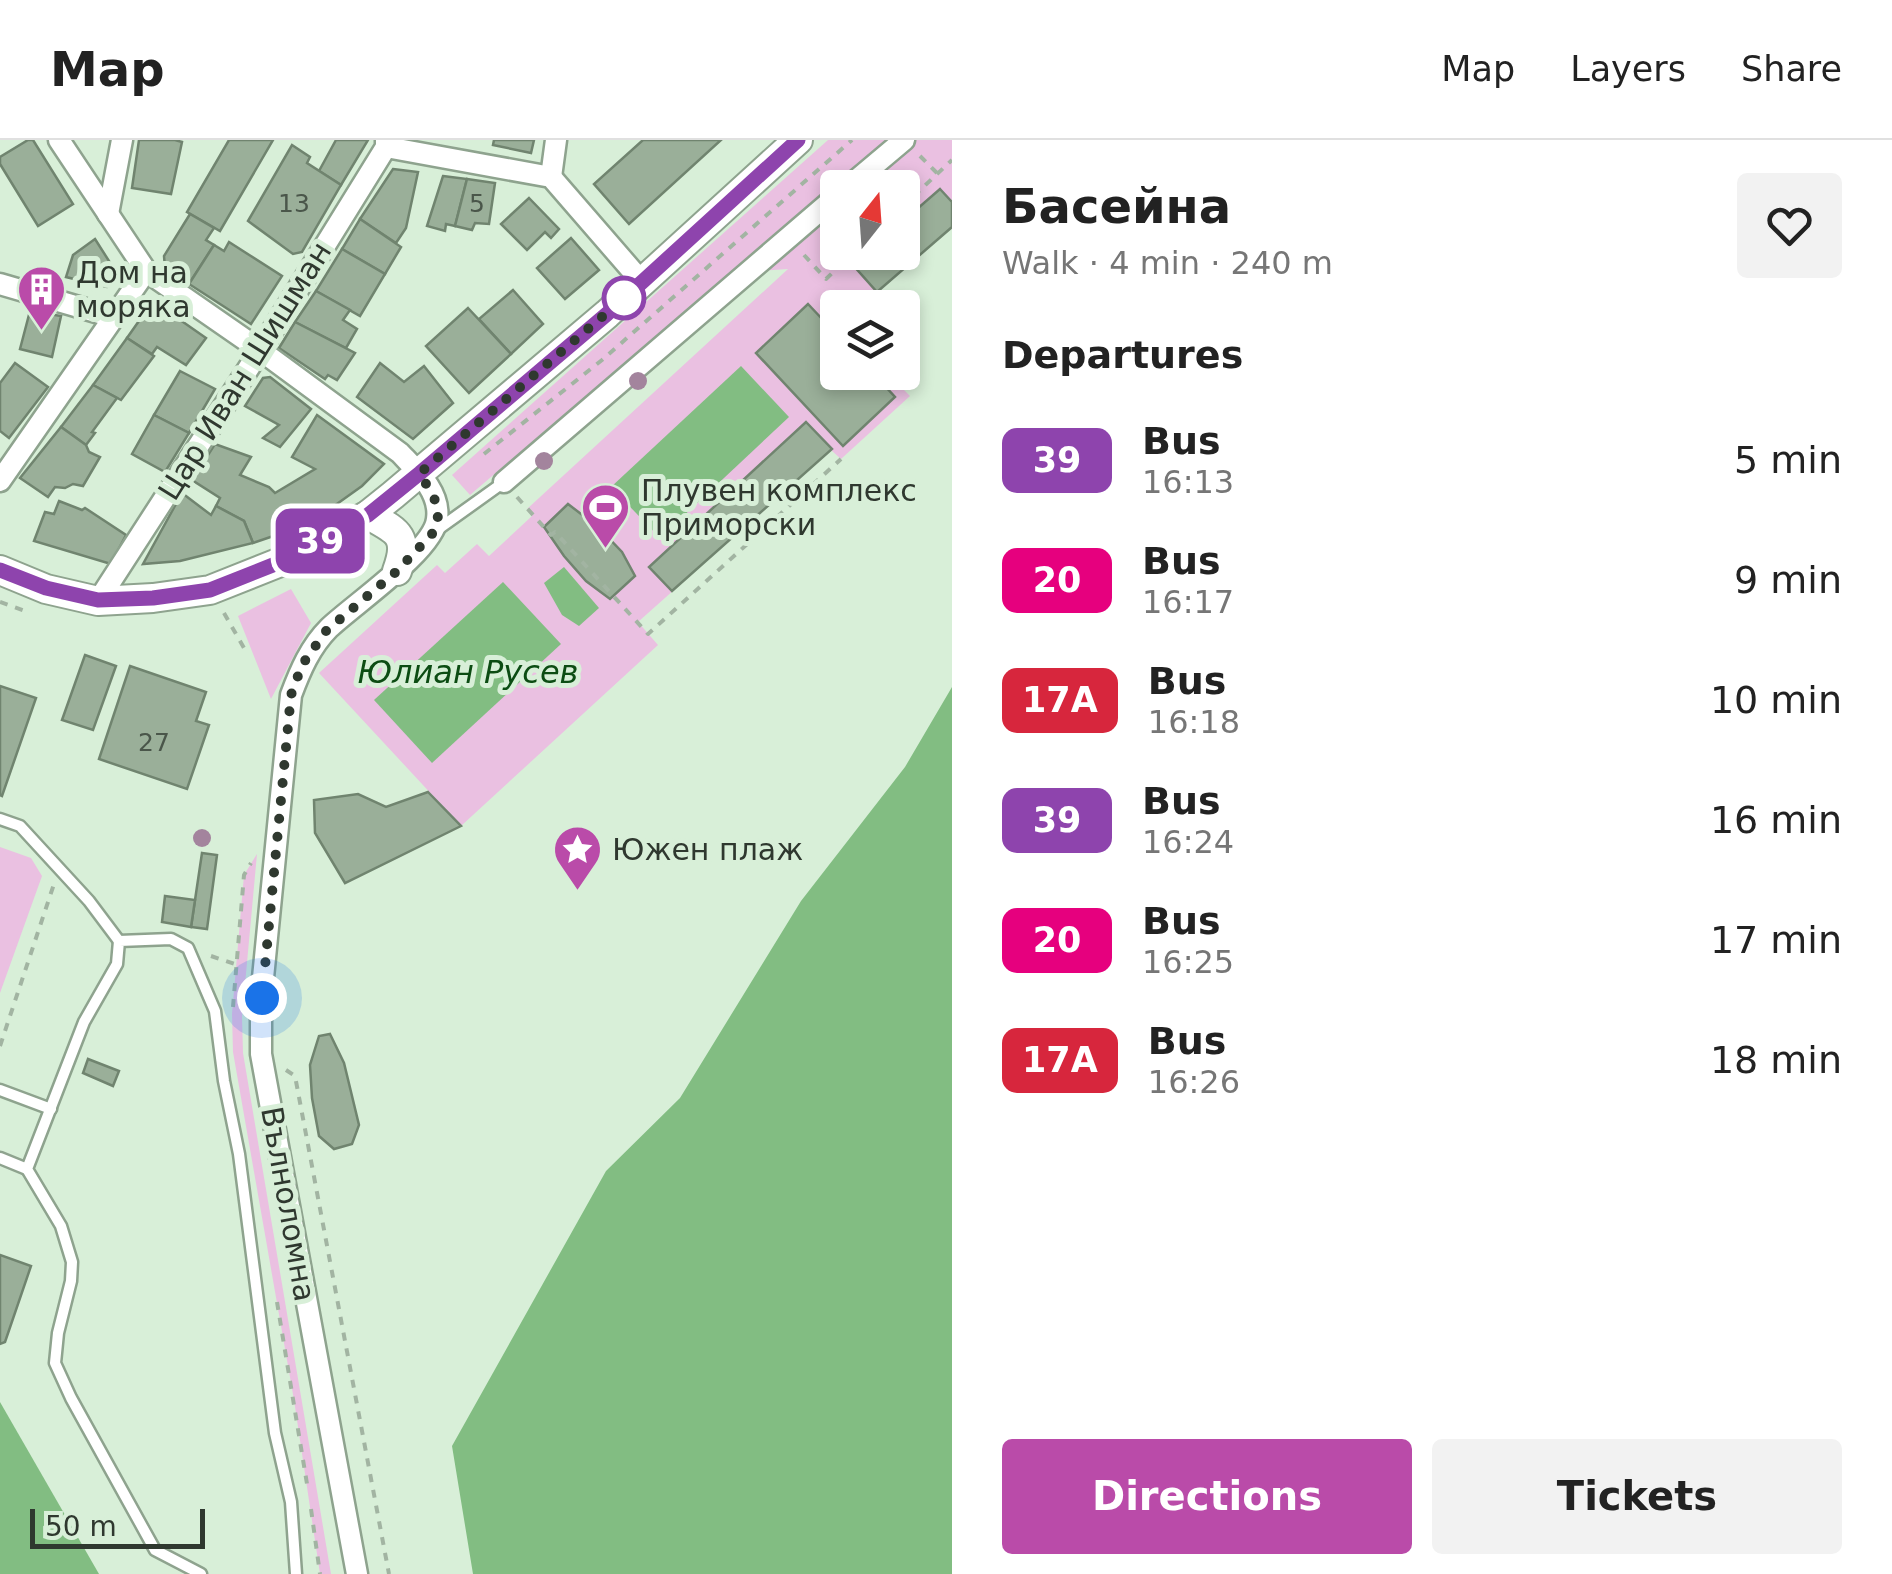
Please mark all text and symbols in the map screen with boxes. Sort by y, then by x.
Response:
text: Map [50,41,165,97]
text: Map [1441,49,1515,89]
text: Layers [1570,49,1686,89]
text: Share [1741,49,1842,89]
north arrow [820,170,920,270]
map controls [820,170,920,390]
button: heart [1737,173,1842,278]
text: Басейна [1002,178,1231,234]
house number: 13 [278,189,310,218]
house number: 5 [469,189,485,218]
street label: Цар Иван Шишман [151,235,338,506]
text: Walk · 4 min · 240 m [1002,244,1333,282]
place label: Дом на моряка [76,255,191,324]
building icon: Дом на моряка [15,264,67,332]
unlabelled marker [603,277,645,319]
button: layers [820,290,920,390]
text: Departures [1002,333,1243,377]
text: Bus [1142,419,1221,463]
text: 5 min [1734,438,1842,482]
text: 39 [1033,440,1081,480]
text: 16:13 [1142,463,1234,501]
place label: Плувен комплекс Приморски [641,473,917,542]
sports icon: Плувен комплекс Приморски [580,482,632,550]
line badge: 39 [275,508,365,574]
text: 39 [296,521,344,561]
text: Bus [1142,539,1221,583]
text: 9 min [1734,558,1842,602]
text: 20 [1033,560,1081,600]
text: 16:17 [1142,583,1234,621]
water label: Юлиан Русев [358,653,578,691]
text: Bus [1148,659,1226,703]
text: 10 min [1710,678,1842,722]
text: 17А [1022,680,1098,720]
text: 16:18 [1148,703,1240,741]
house number: 27 [138,728,170,757]
text: Bus [1142,779,1221,823]
text: 16 min [1710,798,1842,842]
text: 39 [1033,800,1081,840]
text: 16:24 [1142,823,1234,861]
place icon: Южен плаж [551,824,603,892]
place label: Южен плаж [612,832,803,867]
text: Bus [1142,899,1221,943]
text: 17 min [1710,918,1842,962]
text: 20 [1033,920,1081,960]
text: 16:25 [1142,943,1234,981]
your location [237,973,287,1023]
text: Bus [1148,1019,1226,1063]
text: 18 min [1710,1038,1842,1082]
text: 17А [1022,1040,1098,1080]
text: 16:26 [1148,1063,1240,1101]
street label: Вълноломна [254,1104,323,1304]
button: Directions [1002,1439,1412,1554]
button: Tickets [1432,1439,1842,1554]
scale bar [30,1504,205,1548]
text: 50 m [45,1510,117,1543]

